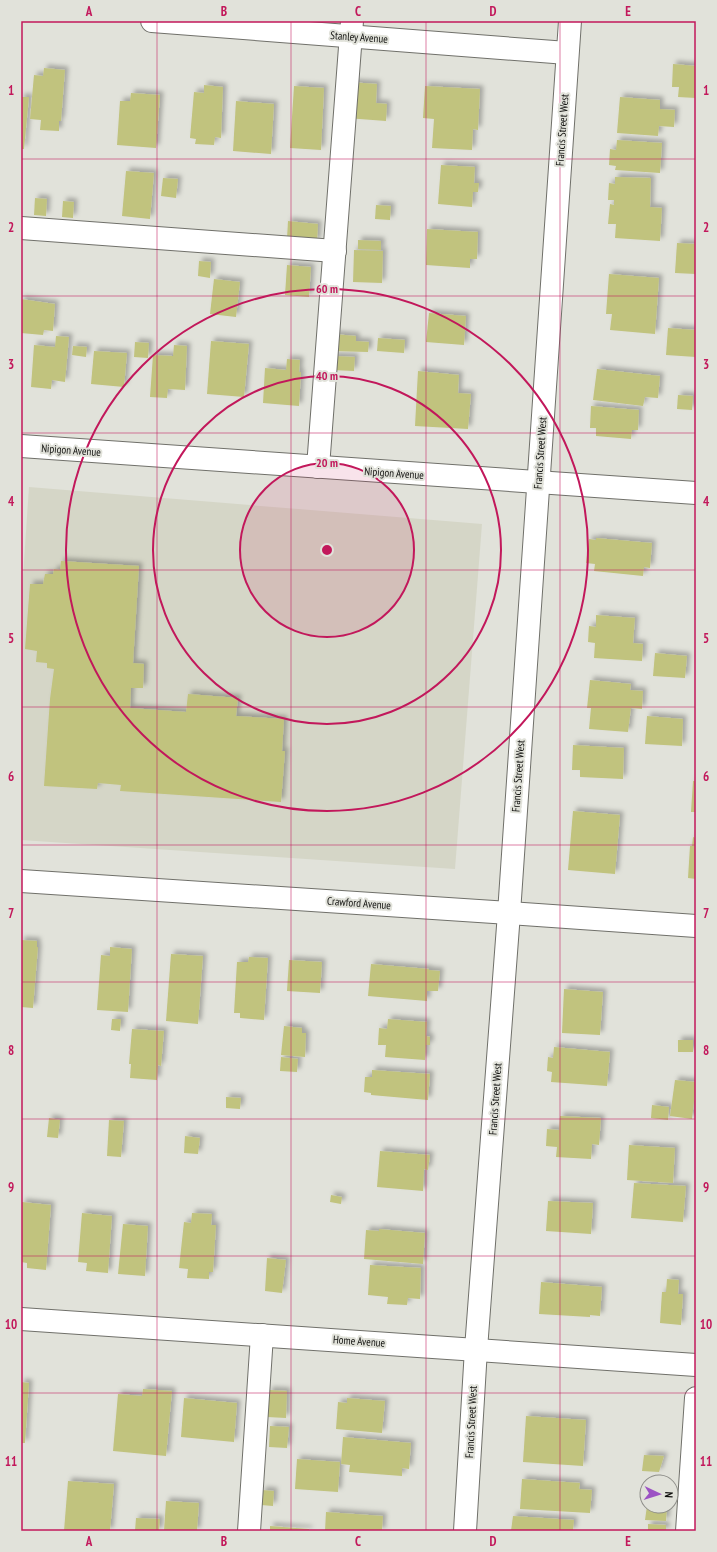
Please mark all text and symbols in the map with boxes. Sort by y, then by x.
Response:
text: A [85,3,93,20]
text: B [221,3,227,20]
text: C [355,3,361,20]
text: D [490,3,497,20]
text: E [625,3,631,20]
street label: Stanley Avenue [330,28,389,46]
text: 1 [8,82,14,99]
text: 1 [703,82,709,99]
street label: Francis Street West [552,93,572,167]
text: 2 [8,219,14,236]
text: 2 [703,219,709,236]
text: 60 m [316,281,338,296]
text: 3 [8,356,14,373]
text: 3 [703,356,709,373]
text: 40 m [316,368,338,383]
street label: Francis Street West [530,416,550,490]
street label: Nipigon Avenue [41,441,102,459]
text: 20 m [316,455,338,470]
street label: Nipigon Avenue [364,464,425,482]
text: 4 [8,493,15,510]
text: 4 [703,493,710,510]
centre of rings [320,543,334,557]
text: 5 [8,630,14,647]
text: 5 [703,630,709,647]
street label: Francis Street West [508,739,528,813]
text: 6 [8,768,14,785]
text: 6 [703,768,709,785]
street label: Crawford Avenue [327,894,392,912]
text: 7 [8,905,14,922]
text: 7 [703,905,709,922]
text: 8 [8,1042,14,1059]
text: 8 [703,1042,709,1059]
street label: Francis Street West [485,1062,505,1136]
text: 9 [8,1179,14,1196]
text: 9 [703,1179,709,1196]
text: 10 [5,1316,17,1333]
text: 10 [700,1316,712,1333]
street label: Home Avenue [332,1332,386,1350]
street label: Francis Street West [462,1386,480,1458]
text: 11 [5,1453,17,1470]
text: 11 [700,1453,712,1470]
north arrow [639,1474,679,1514]
text: N [662,1491,676,1498]
text: A [85,1533,93,1550]
text: B [221,1533,227,1550]
text: C [355,1533,361,1550]
text: D [490,1533,497,1550]
text: E [625,1533,631,1550]

